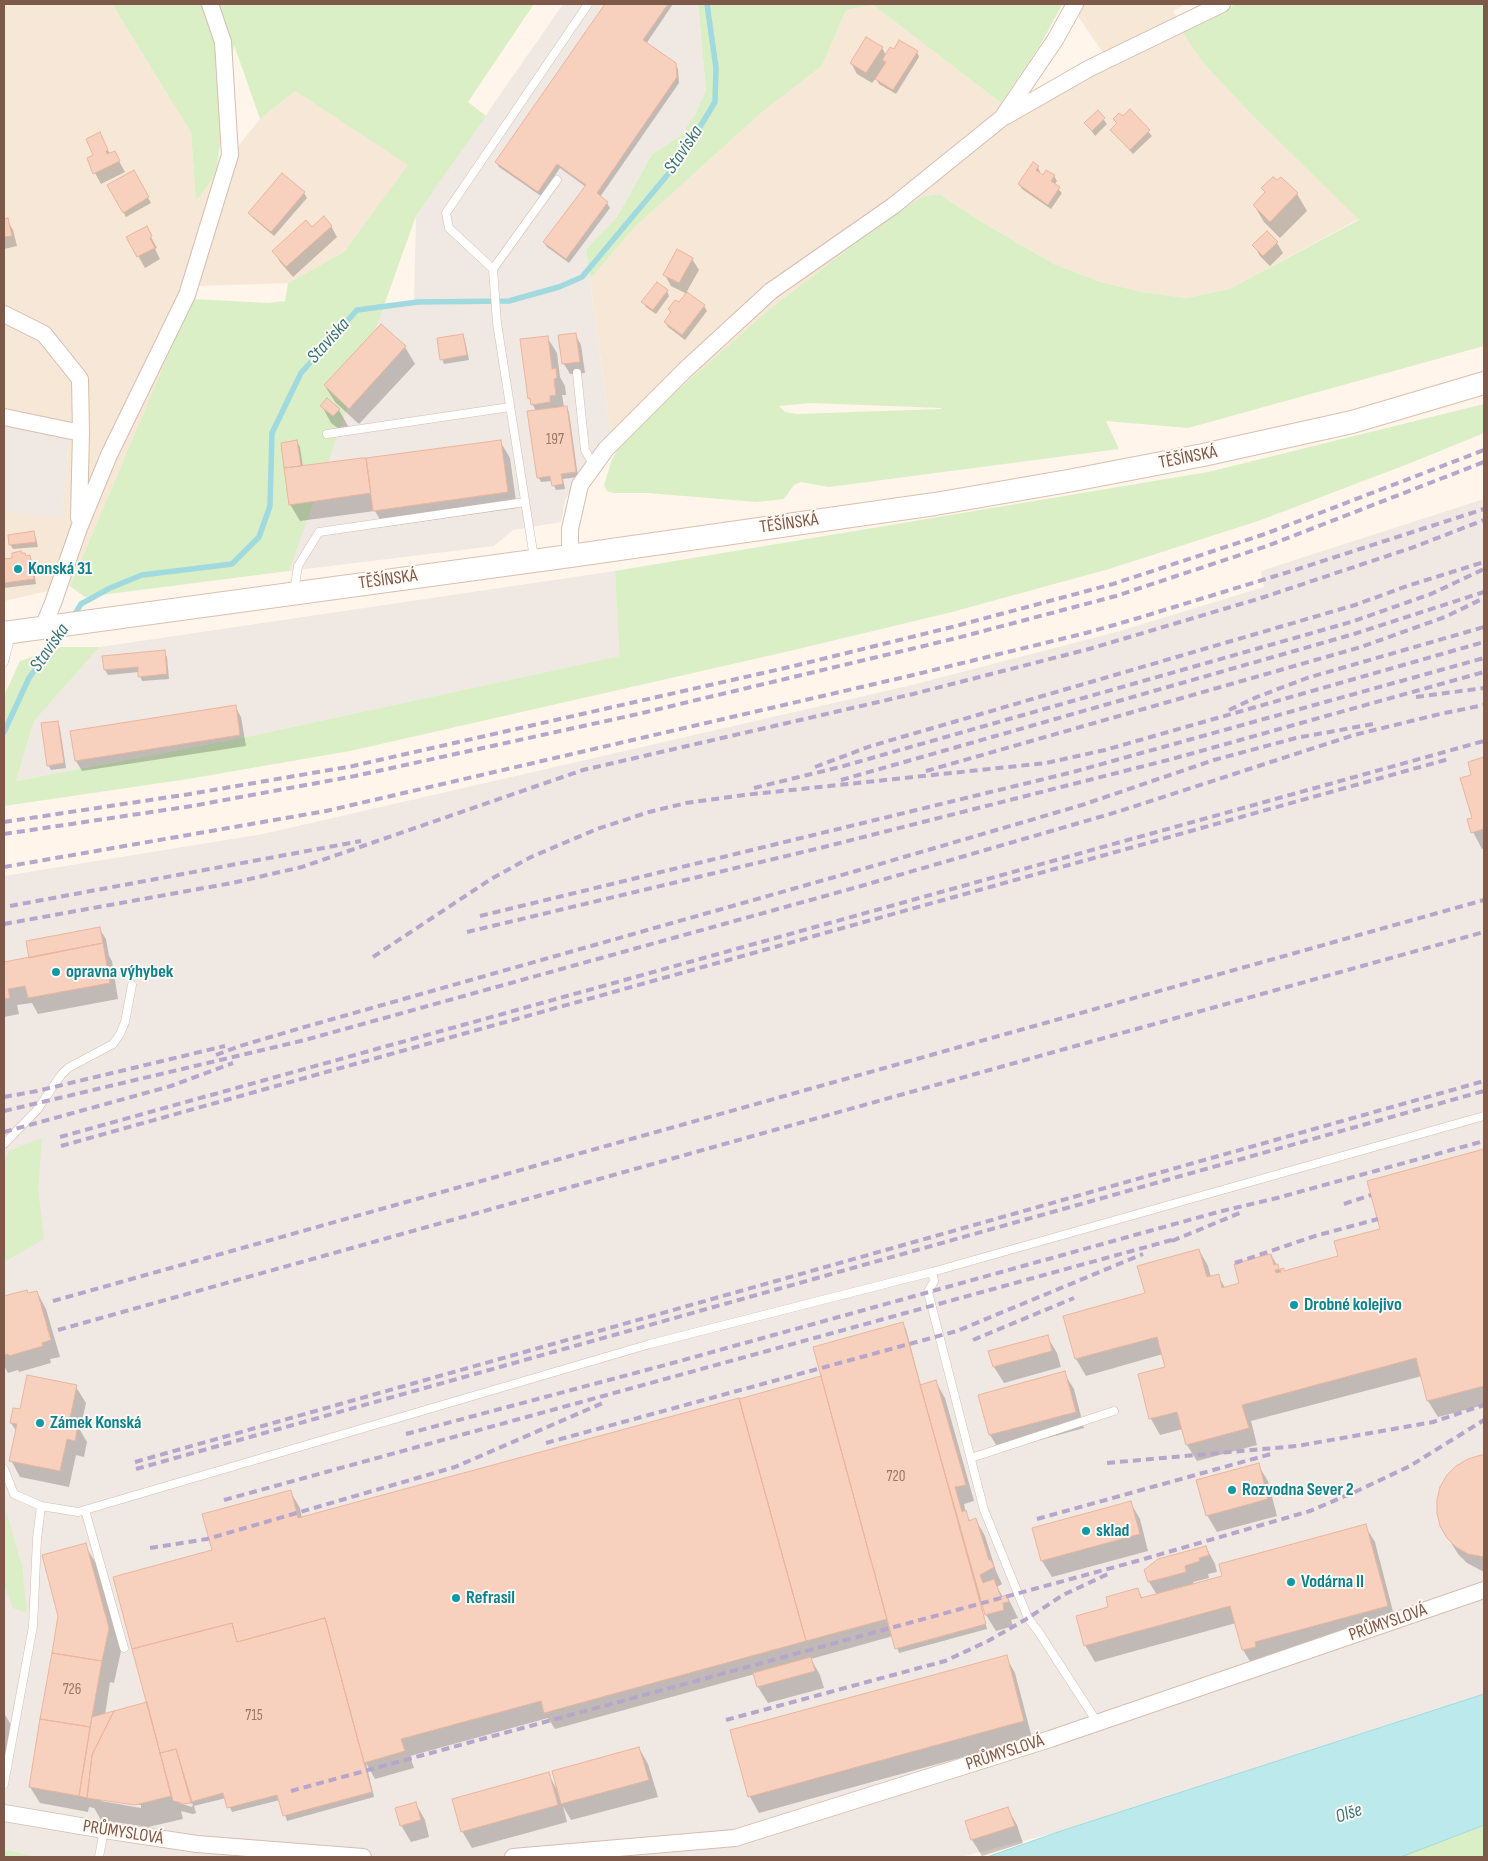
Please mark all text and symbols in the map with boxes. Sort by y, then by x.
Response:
water label: Staviska [660,122,708,178]
water label: Staviska [303,314,355,368]
house number: 197 [546,431,564,449]
street label: TĚŠÍNSKÁ [1157,442,1219,474]
street label: TĚŠÍNSKÁ [758,509,820,539]
place label: Konská 31 [28,558,92,580]
marker: Konská 31 [12,563,24,575]
street label: TĚŠÍNSKÁ [357,565,419,595]
water label: Staviska [25,620,75,676]
place label: opravna výhybek [66,961,173,983]
marker: opravna výhybek [50,966,62,978]
place label: Drobné kolejivo [1304,1294,1402,1316]
marker: Drobné kolejivo [1288,1299,1300,1311]
place label: Zámek Konská [50,1412,141,1434]
marker: Zámek Konská [34,1417,46,1429]
house number: 720 [887,1468,905,1486]
place label: Rozvodna Sever 2 [1242,1479,1354,1501]
marker: Rozvodna Sever 2 [1226,1484,1238,1496]
place label: sklad [1096,1520,1129,1542]
marker: sklad [1080,1525,1092,1537]
place label: Vodárna II [1301,1571,1364,1593]
marker: Vodárna II [1285,1576,1297,1588]
place label: Refrasil [466,1587,515,1609]
marker: Refrasil [450,1592,462,1604]
street label: PRŮMYSLOVÁ [1346,1600,1430,1646]
house number: 726 [63,1681,81,1699]
house number: 715 [245,1707,263,1725]
street label: PRŮMYSLOVÁ [963,1730,1047,1776]
water label: Olše [1333,1799,1365,1829]
street label: PRŮMYSLOVÁ [81,1816,165,1850]

